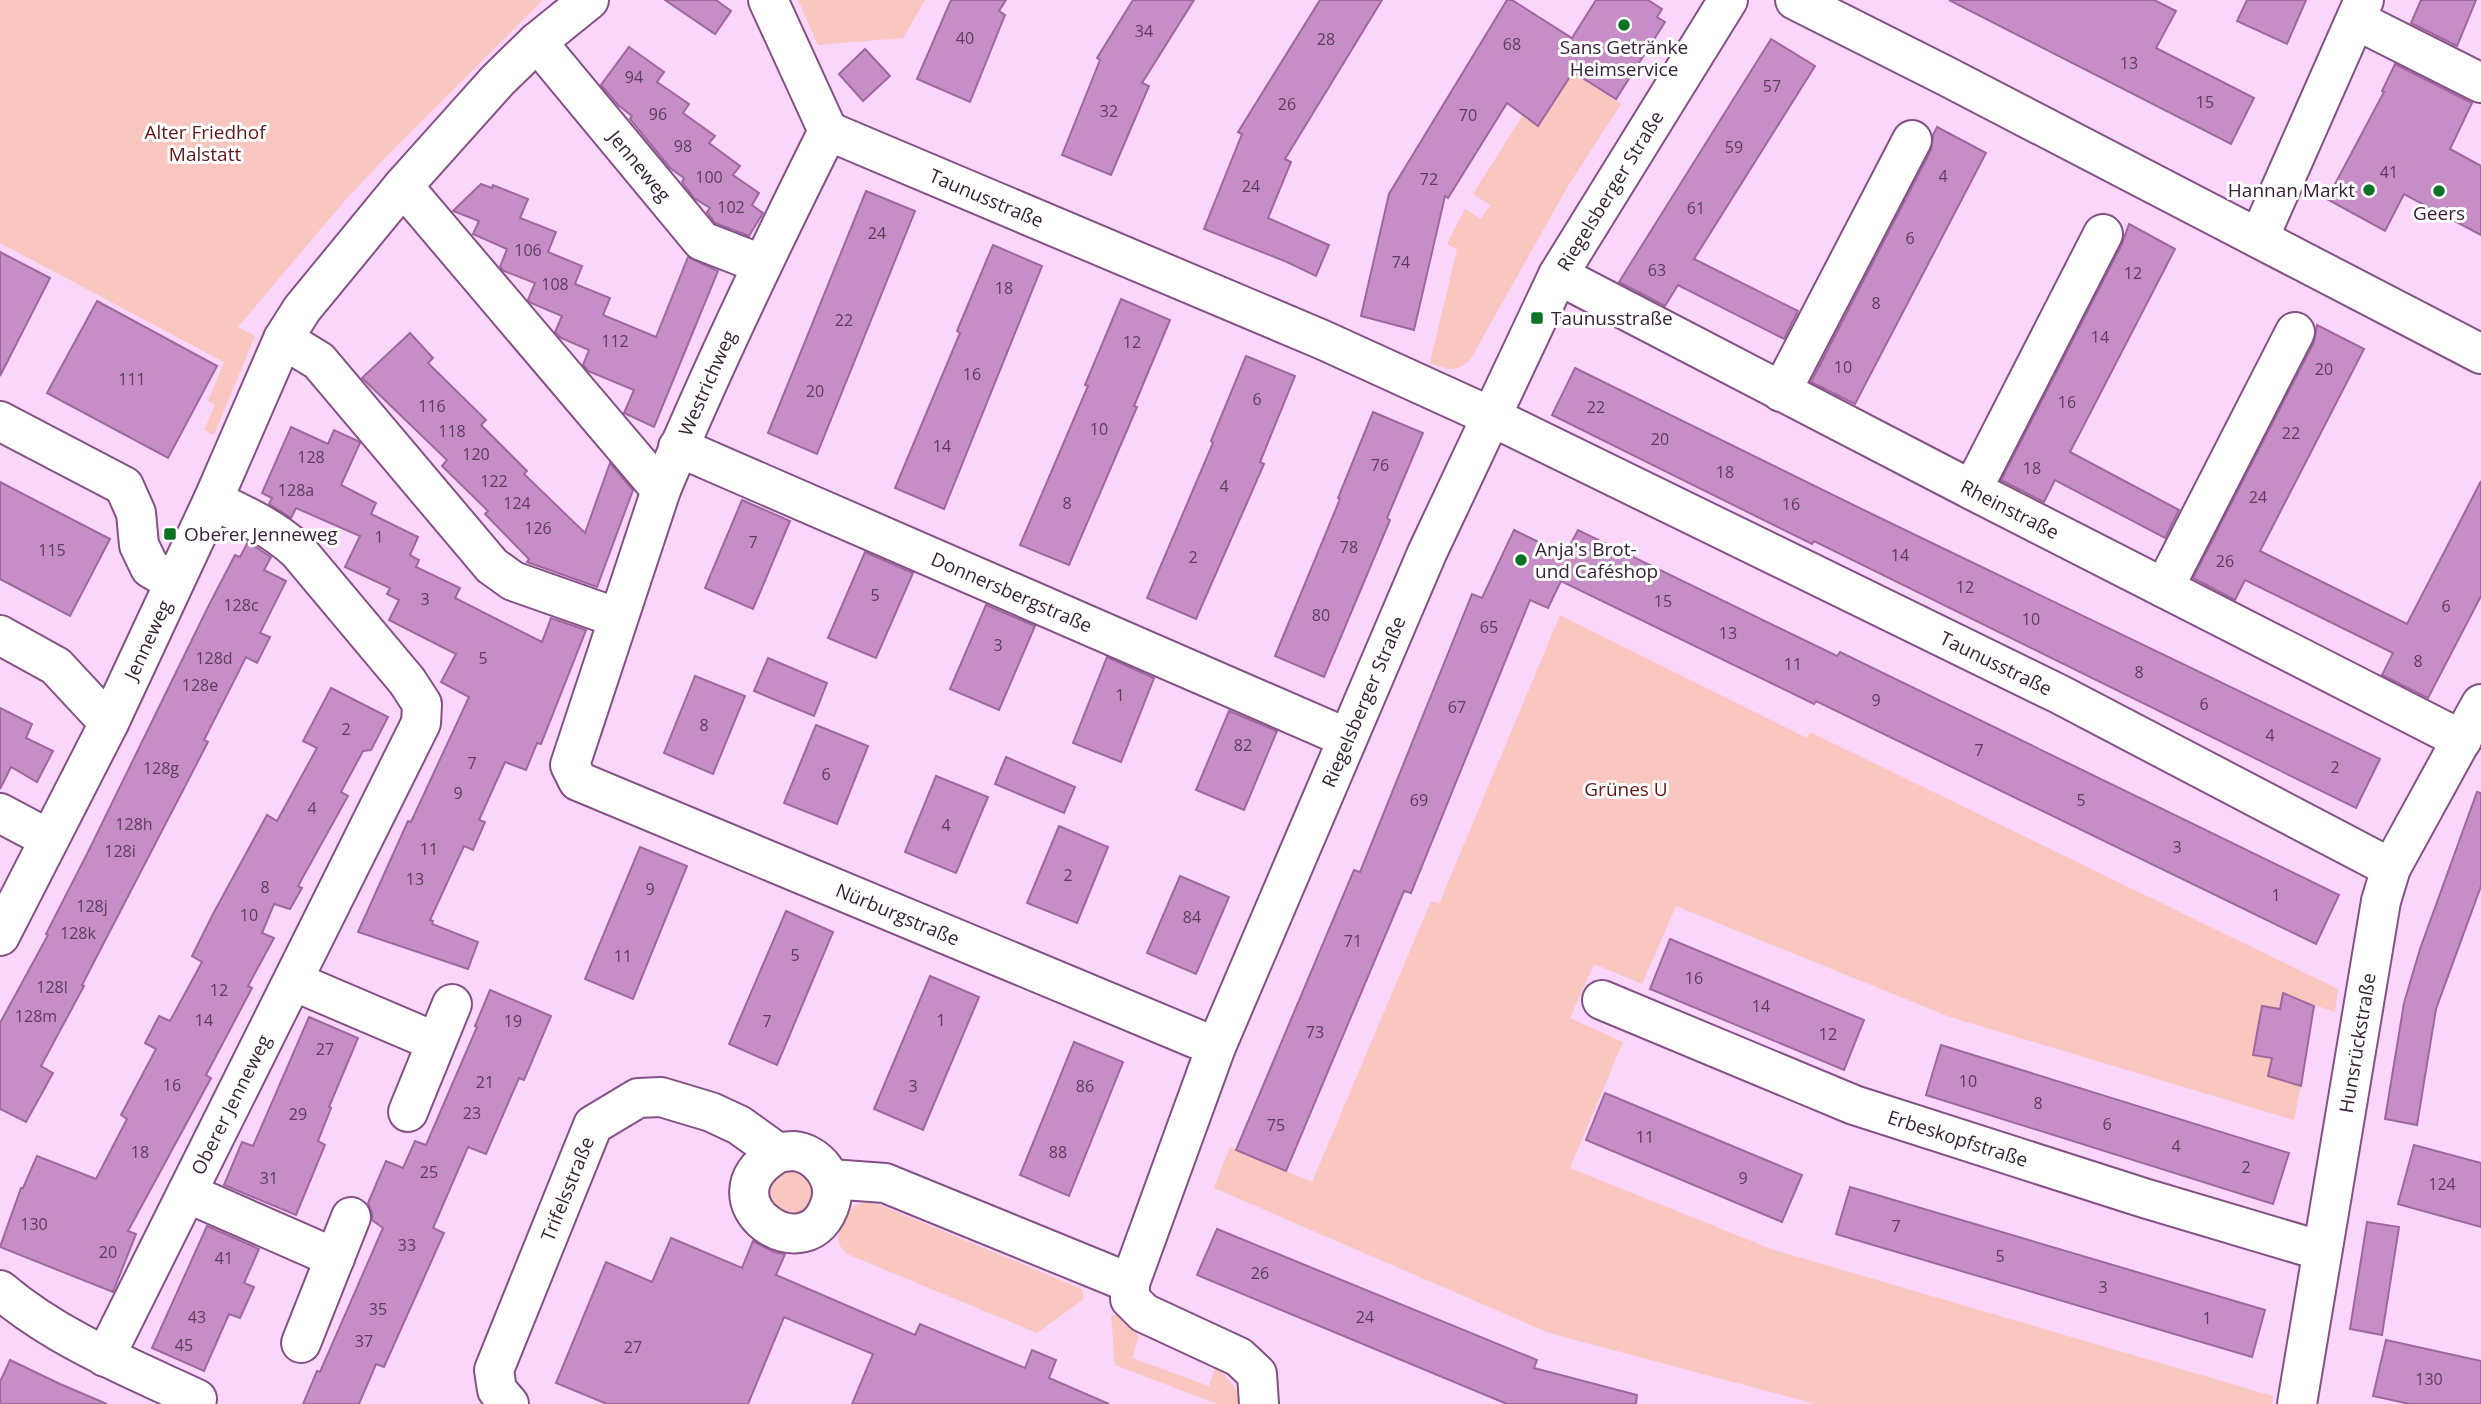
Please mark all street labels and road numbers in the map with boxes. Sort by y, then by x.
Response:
street label: Riegelsberger Straße [1551,106,1669,276]
street label: Jenneweg [601,123,677,207]
street label: Taunusstraße [925,162,1048,234]
street label: Westrichweg [672,326,742,440]
street label: Rheinstraße [1956,473,2064,545]
street label: Donnersbergstraße [927,546,1096,639]
street label: Jenneweg [117,596,178,686]
street label: Riegelsberger Straße [1315,612,1412,791]
street label: Taunusstraße [1936,625,2056,702]
street label: Nürburgstraße [832,877,964,952]
street label: Hunsrückstraße [2333,971,2382,1115]
street label: Oberer Jenneweg [185,1030,277,1179]
street label: Erbeskopfstraße [1884,1104,2031,1173]
street label: Trifelsstraße [534,1133,600,1245]

